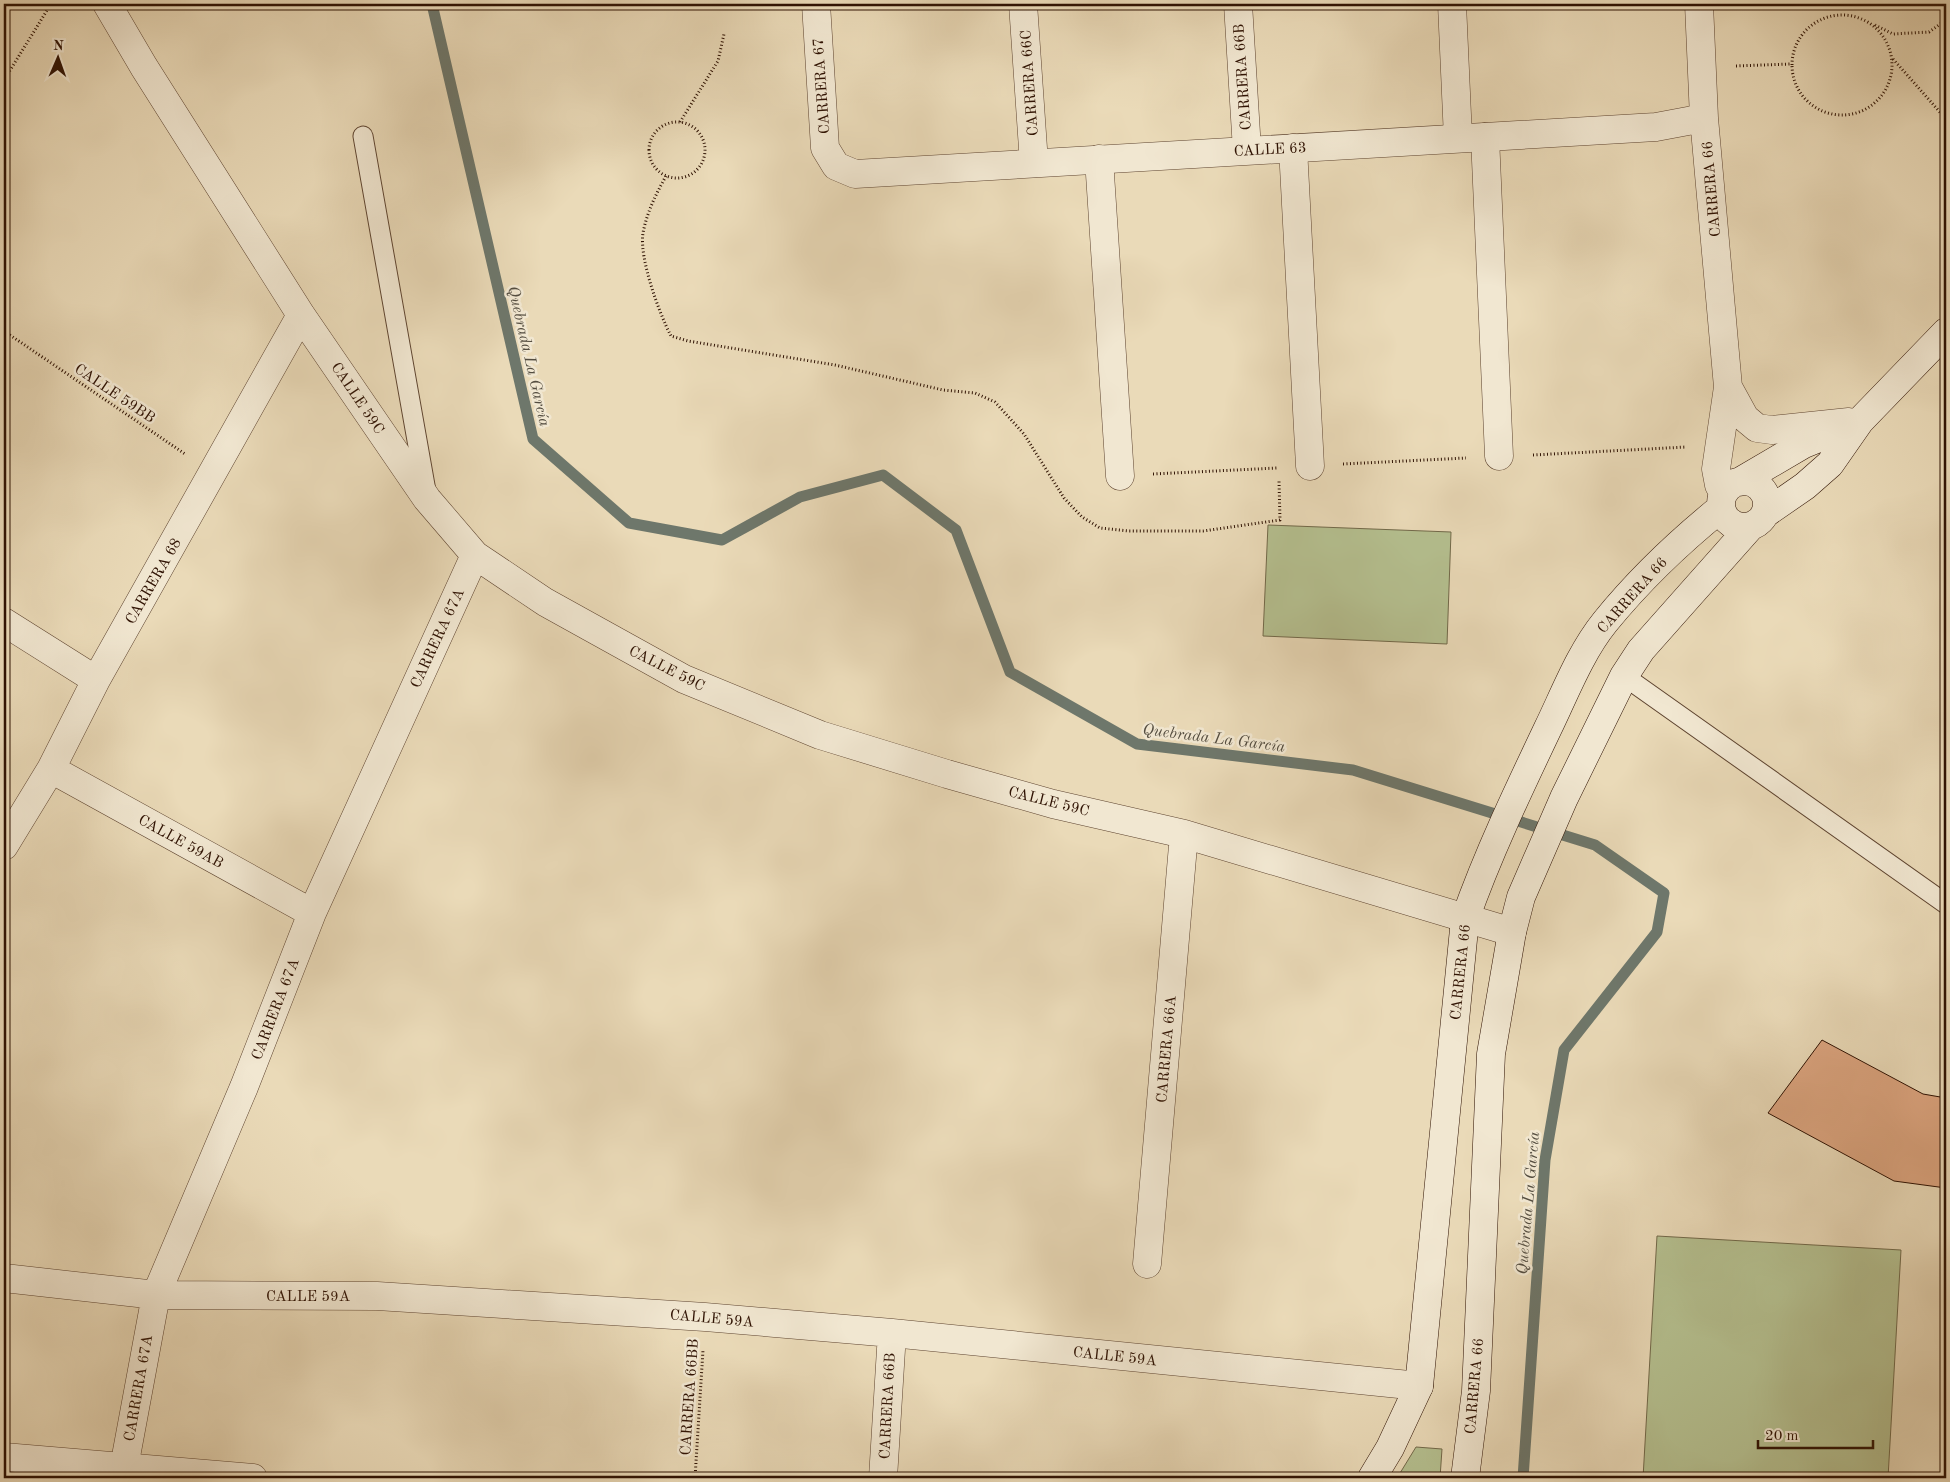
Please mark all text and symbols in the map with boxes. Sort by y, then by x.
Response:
street label: CARRERA 66B [1232,23,1255,131]
street label: CARRERA 66C [1019,29,1042,136]
north arrow [32,32,82,82]
street label: CARRERA 67 [812,37,833,134]
text: N [53,39,64,53]
street label: CARRERA 66 [1701,140,1724,238]
street label: CALLE 63 [1233,141,1307,160]
water label: Quebrada La García [504,285,552,429]
street label: CALLE 59C [327,360,386,437]
street label: CALLE 59BB [71,362,157,427]
street label: CARRERA 68 [124,536,185,627]
street label: CARRERA 66 [1595,555,1671,637]
street label: CARRERA 67A [409,586,468,691]
street label: CALLE 59C [626,644,707,695]
water label: Quebrada La García [1141,722,1286,756]
street label: CALLE 59C [1007,785,1091,820]
street label: CALLE 59AB [135,813,225,872]
street label: CARRERA 66 [1449,923,1474,1021]
street label: CARRERA 67A [250,956,303,1063]
street label: CARRERA 66A [1155,994,1180,1103]
water label: Quebrada La García [1515,1130,1543,1275]
street label: CALLE 59A [266,1290,351,1305]
street label: CALLE 59A [669,1308,755,1331]
street label: CARRERA 67A [123,1333,156,1443]
street label: CARRERA 66 [1464,1337,1487,1435]
street label: CARRERA 66BB [679,1338,702,1456]
street label: CALLE 59A [1072,1346,1158,1369]
street label: CARRERA 66B [878,1352,899,1460]
scale bar [1758,1417,1872,1449]
text: 20 m [1765,1429,1799,1444]

